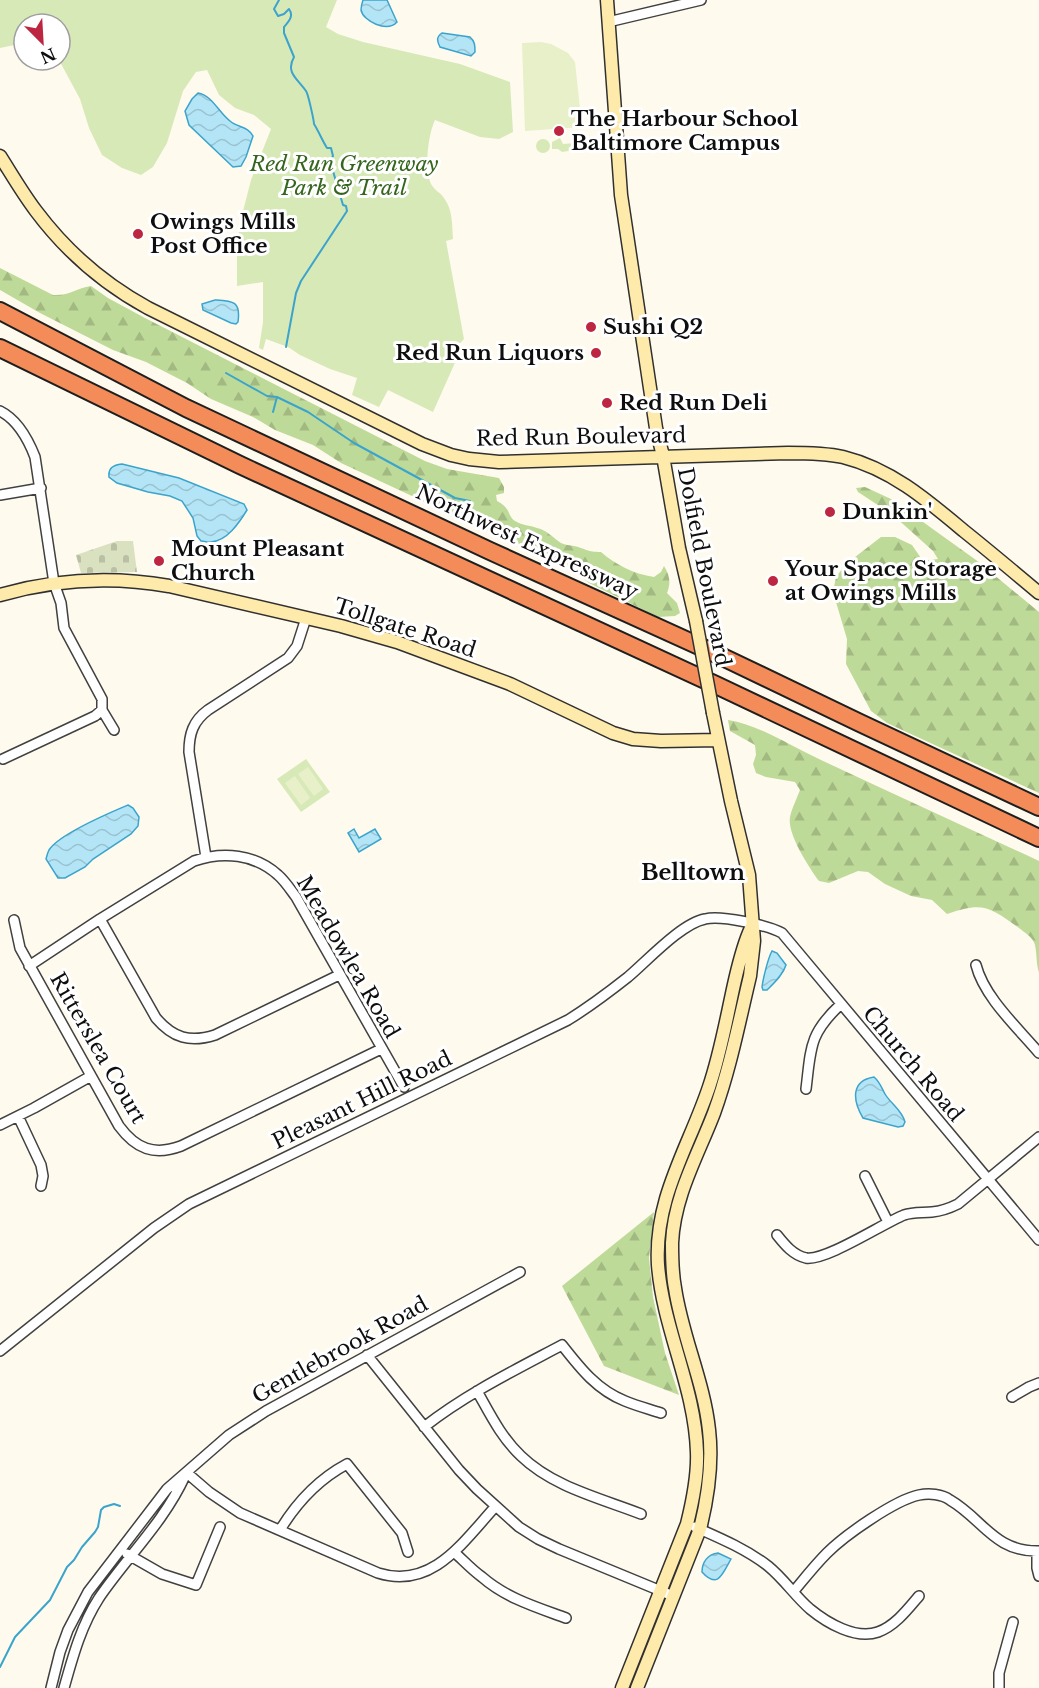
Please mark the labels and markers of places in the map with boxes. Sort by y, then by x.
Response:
place label: The Harbour School Baltimore Campus [571,106,799,156]
marker: The Harbour School Baltimore Campus [552,124,566,138]
place label: Owings Mills Post Office [150,209,296,259]
marker: Owings Mills Post Office [131,227,145,241]
place label: Sushi Q2 [603,314,703,340]
marker: Sushi Q2 [584,320,598,334]
place label: Red Run Liquors [395,340,584,366]
marker: Red Run Liquors [589,346,603,360]
place label: Red Run Deli [619,390,768,416]
marker: Red Run Deli [600,396,614,410]
place label: Dunkin' [842,499,932,525]
marker: Dunkin' [823,505,837,519]
place label: Mount Pleasant Church [171,536,344,586]
marker: Mount Pleasant Church [152,554,166,568]
place label: Your Space Storage at Owings Mills [784,556,997,606]
marker: Your Space Storage at Owings Mills [766,574,780,588]

